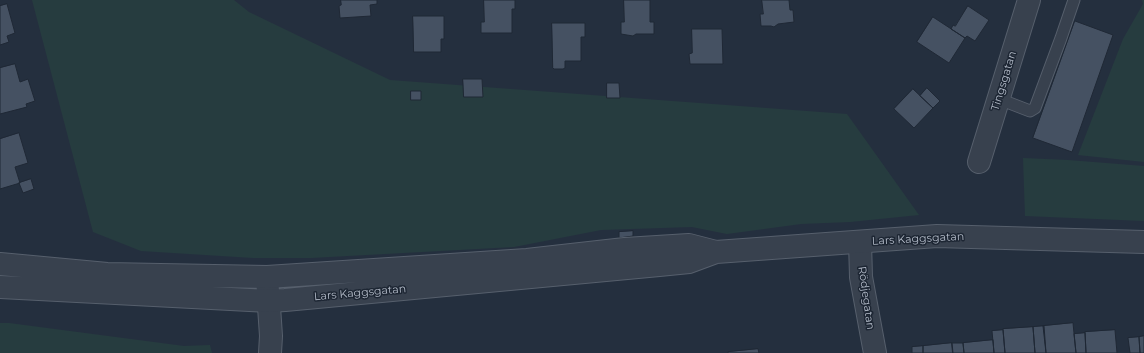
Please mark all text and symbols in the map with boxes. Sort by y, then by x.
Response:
street label: Tingsgatan [989,50,1019,112]
street label: Lars Kaggsgatan [872,230,964,248]
street label: Rödjegatan [855,265,877,331]
street label: Lars Kaggsgatan [313,282,407,304]

